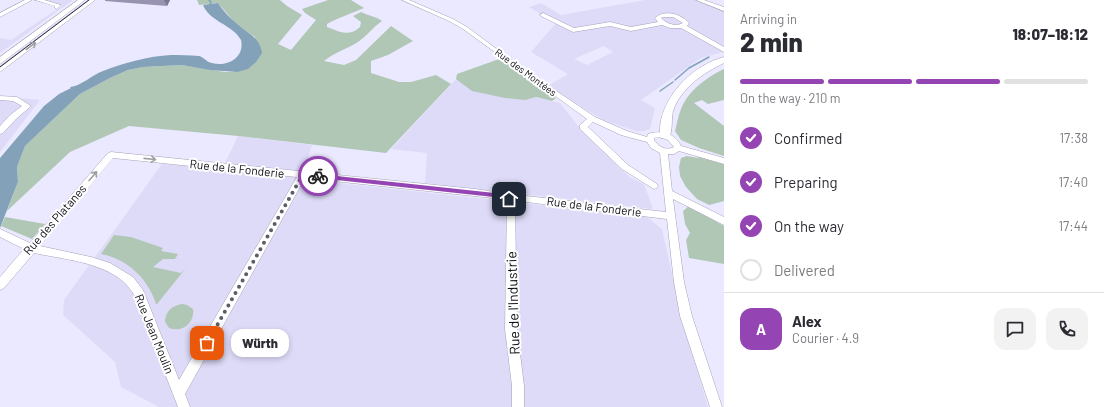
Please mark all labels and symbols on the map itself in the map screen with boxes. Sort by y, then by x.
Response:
one-way arrow [25,42,36,50]
street label: Rue des Montées [493,46,559,98]
one-way arrow [143,156,156,163]
street label: Rue de la Fonderie [189,156,285,180]
courier [298,156,338,196]
one-way arrow [88,171,97,181]
street label: Rue des Platanes [20,181,89,257]
pin [492,182,526,216]
street label: Rue de la Fonderie [546,193,642,219]
street label: Rue de l'Industrie [502,251,523,355]
street label: Rue Jean Moulin [133,292,177,376]
pin [190,326,224,360]
callout: Würth [231,329,289,357]

